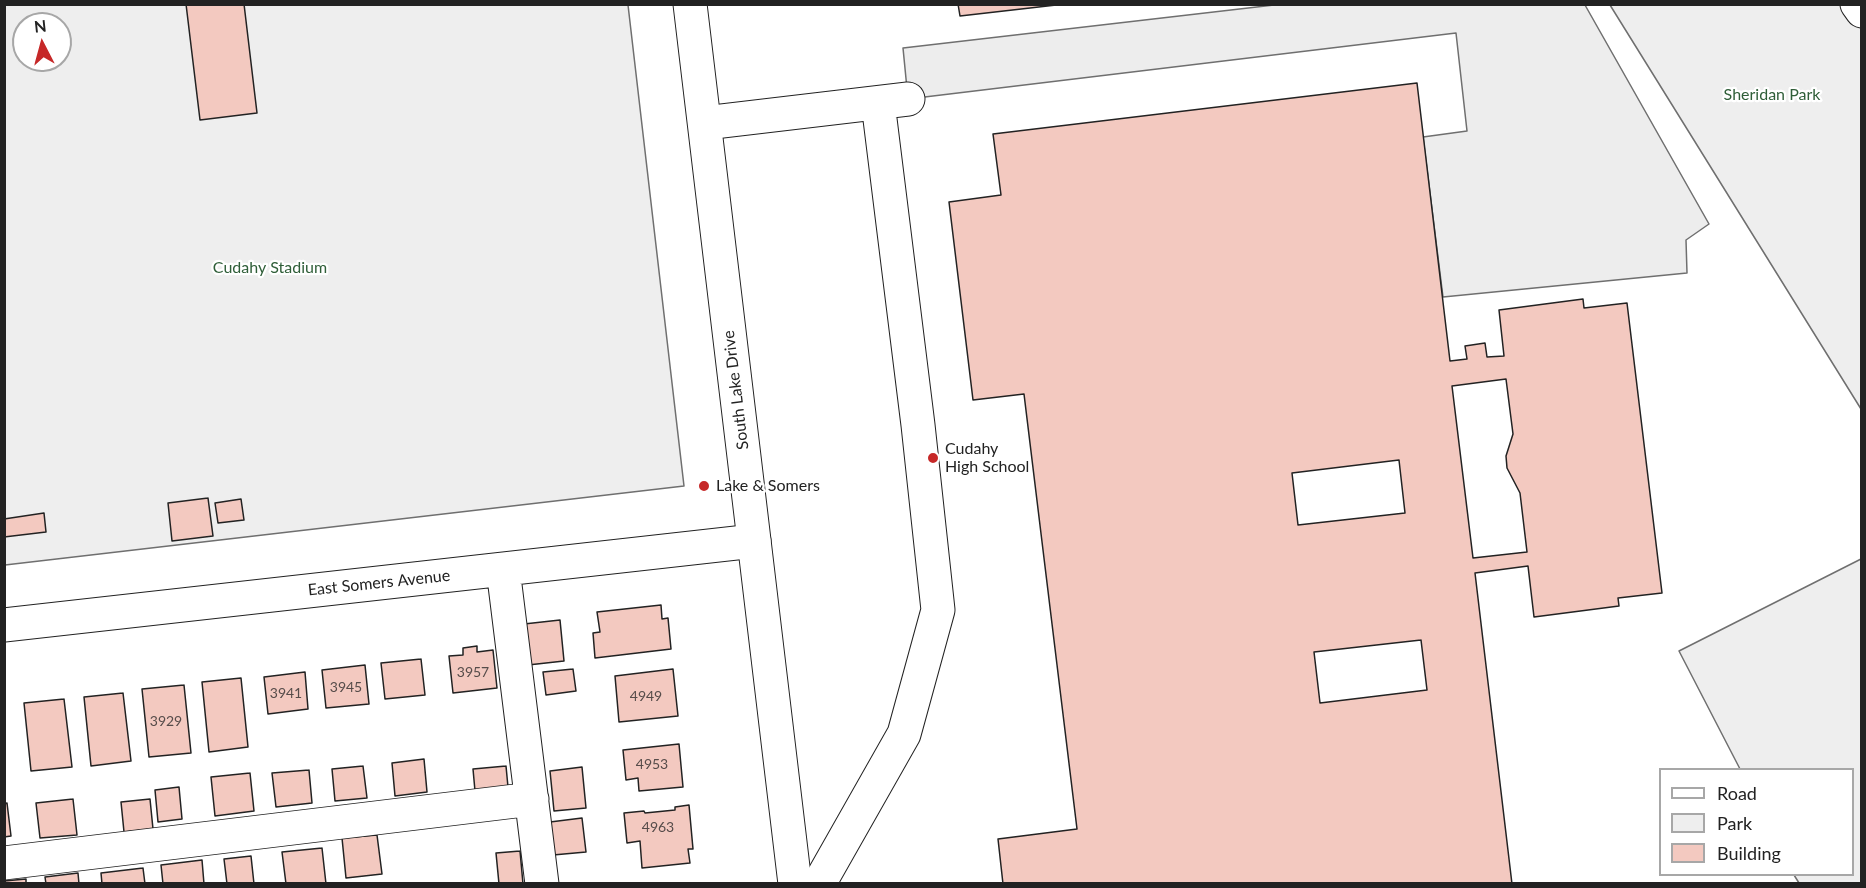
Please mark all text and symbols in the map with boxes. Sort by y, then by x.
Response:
north arrow [12,12,72,72]
text: N [33,15,47,36]
park label: Sheridan Park [1724,85,1820,105]
park label: Cudahy Stadium [213,258,327,278]
street label: South Lake Drive [719,329,753,451]
place label: Cudahy High School [945,439,1029,477]
marker: Cudahy High School [926,451,940,465]
place label: Lake & Somers [716,476,820,496]
marker: Lake & Somers [697,479,711,493]
street label: East Somers Avenue [307,566,451,600]
house number: 3957 [457,664,489,680]
house number: 3945 [330,679,362,695]
house number: 3941 [270,685,302,701]
house number: 4949 [630,688,662,704]
house number: 3929 [150,713,182,729]
house number: 4953 [636,756,668,772]
legend [1659,768,1854,876]
text: Road [1717,782,1757,804]
text: Park [1717,812,1752,834]
house number: 4963 [642,819,674,835]
text: Building [1717,842,1781,864]

